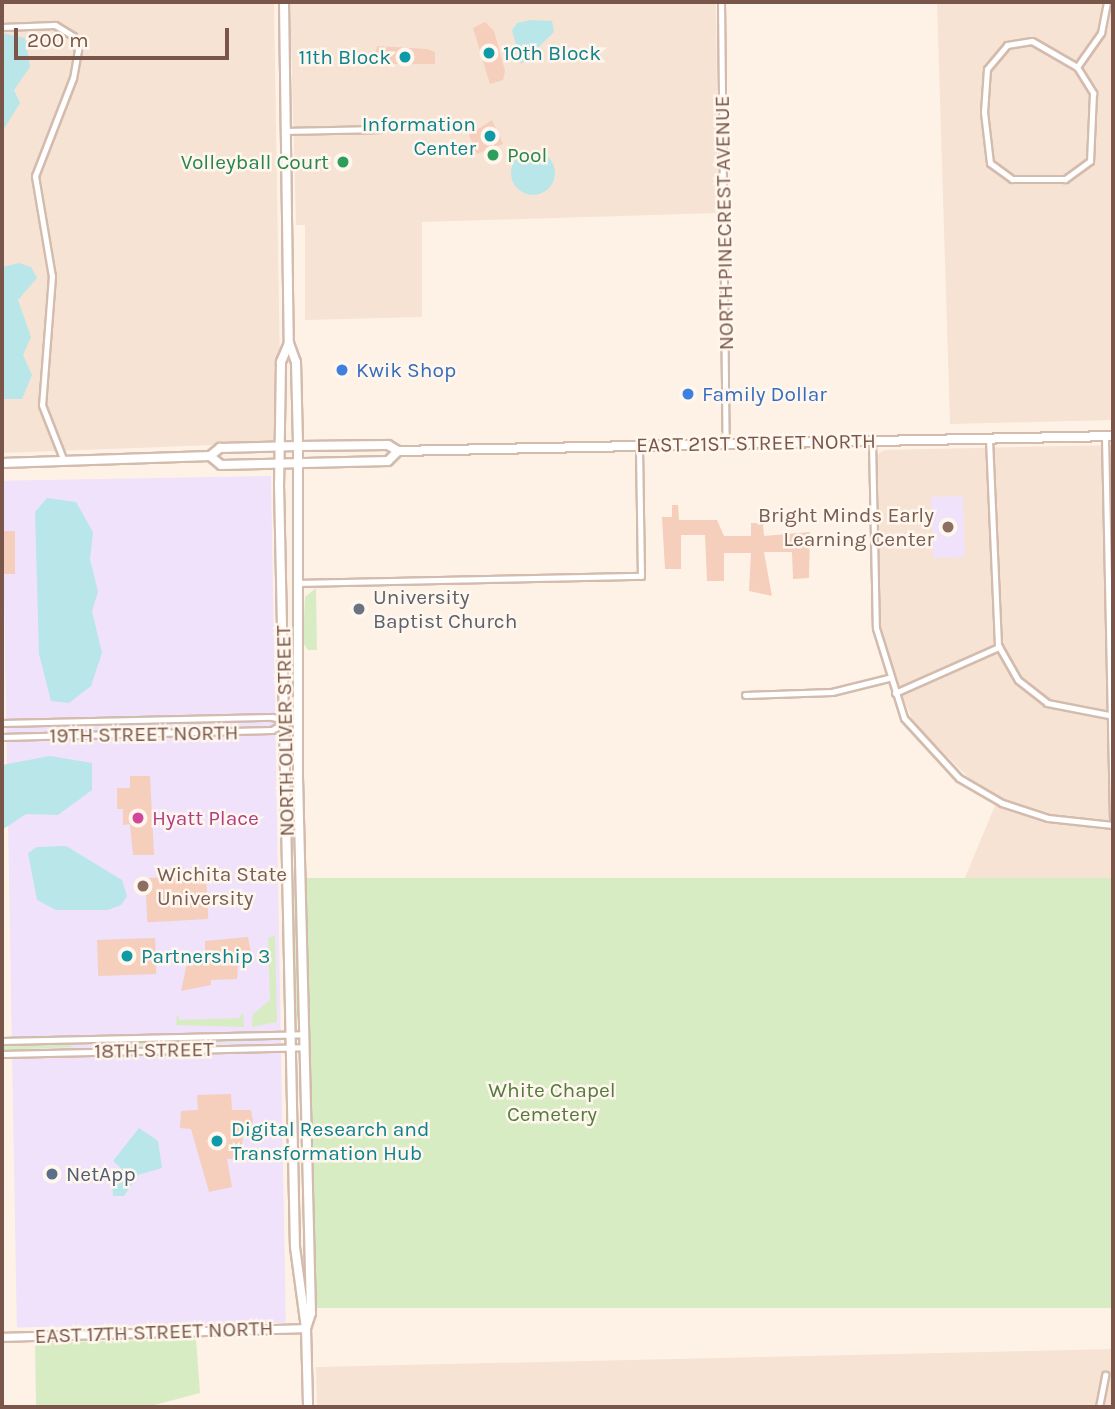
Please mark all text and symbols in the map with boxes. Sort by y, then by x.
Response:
scale bar [18,14,233,58]
text: 200 m [27,28,89,52]
place label: 10th Block [503,40,601,66]
place label: 11th Block [298,44,391,70]
marker: 10th Block [481,45,497,61]
marker: 11th Block [397,49,413,65]
street label: NORTH PINECREST AVENUE [709,95,739,351]
place label: Information Center [362,111,476,161]
marker: Information Center [482,128,498,144]
place label: Pool [507,142,547,168]
marker: Pool [485,147,501,163]
place label: Volleyball Court [181,149,329,175]
marker: Volleyball Court [335,154,351,170]
place label: Kwik Shop [356,357,456,383]
marker: Kwik Shop [334,362,350,378]
place label: Family Dollar [702,381,827,407]
marker: Family Dollar [680,386,696,402]
street label: EAST 21ST STREET NORTH [636,428,876,458]
place label: Bright Minds Early Learning Center [758,502,934,552]
marker: Bright Minds Early Learning Center [940,519,956,535]
place label: University Baptist Church [373,584,517,634]
marker: University Baptist Church [351,601,367,617]
street label: NORTH OLIVER STREET [271,625,299,837]
street label: 19TH STREET NORTH [49,720,239,748]
place label: Hyatt Place [152,805,259,831]
marker: Hyatt Place [130,810,146,826]
place label: Wichita State University [157,861,287,911]
marker: Wichita State University [135,878,151,894]
place label: Partnership 3 [141,943,270,969]
marker: Partnership 3 [119,948,135,964]
street label: 18TH STREET [94,1036,214,1064]
park label: White Chapel Cemetery [488,1077,616,1127]
place label: Digital Research and Transformation Hub [231,1116,429,1166]
marker: Digital Research and Transformation Hub [209,1133,225,1149]
place label: NetApp [66,1161,136,1187]
marker: NetApp [44,1166,60,1182]
street label: EAST 17TH STREET NORTH [34,1315,274,1349]

